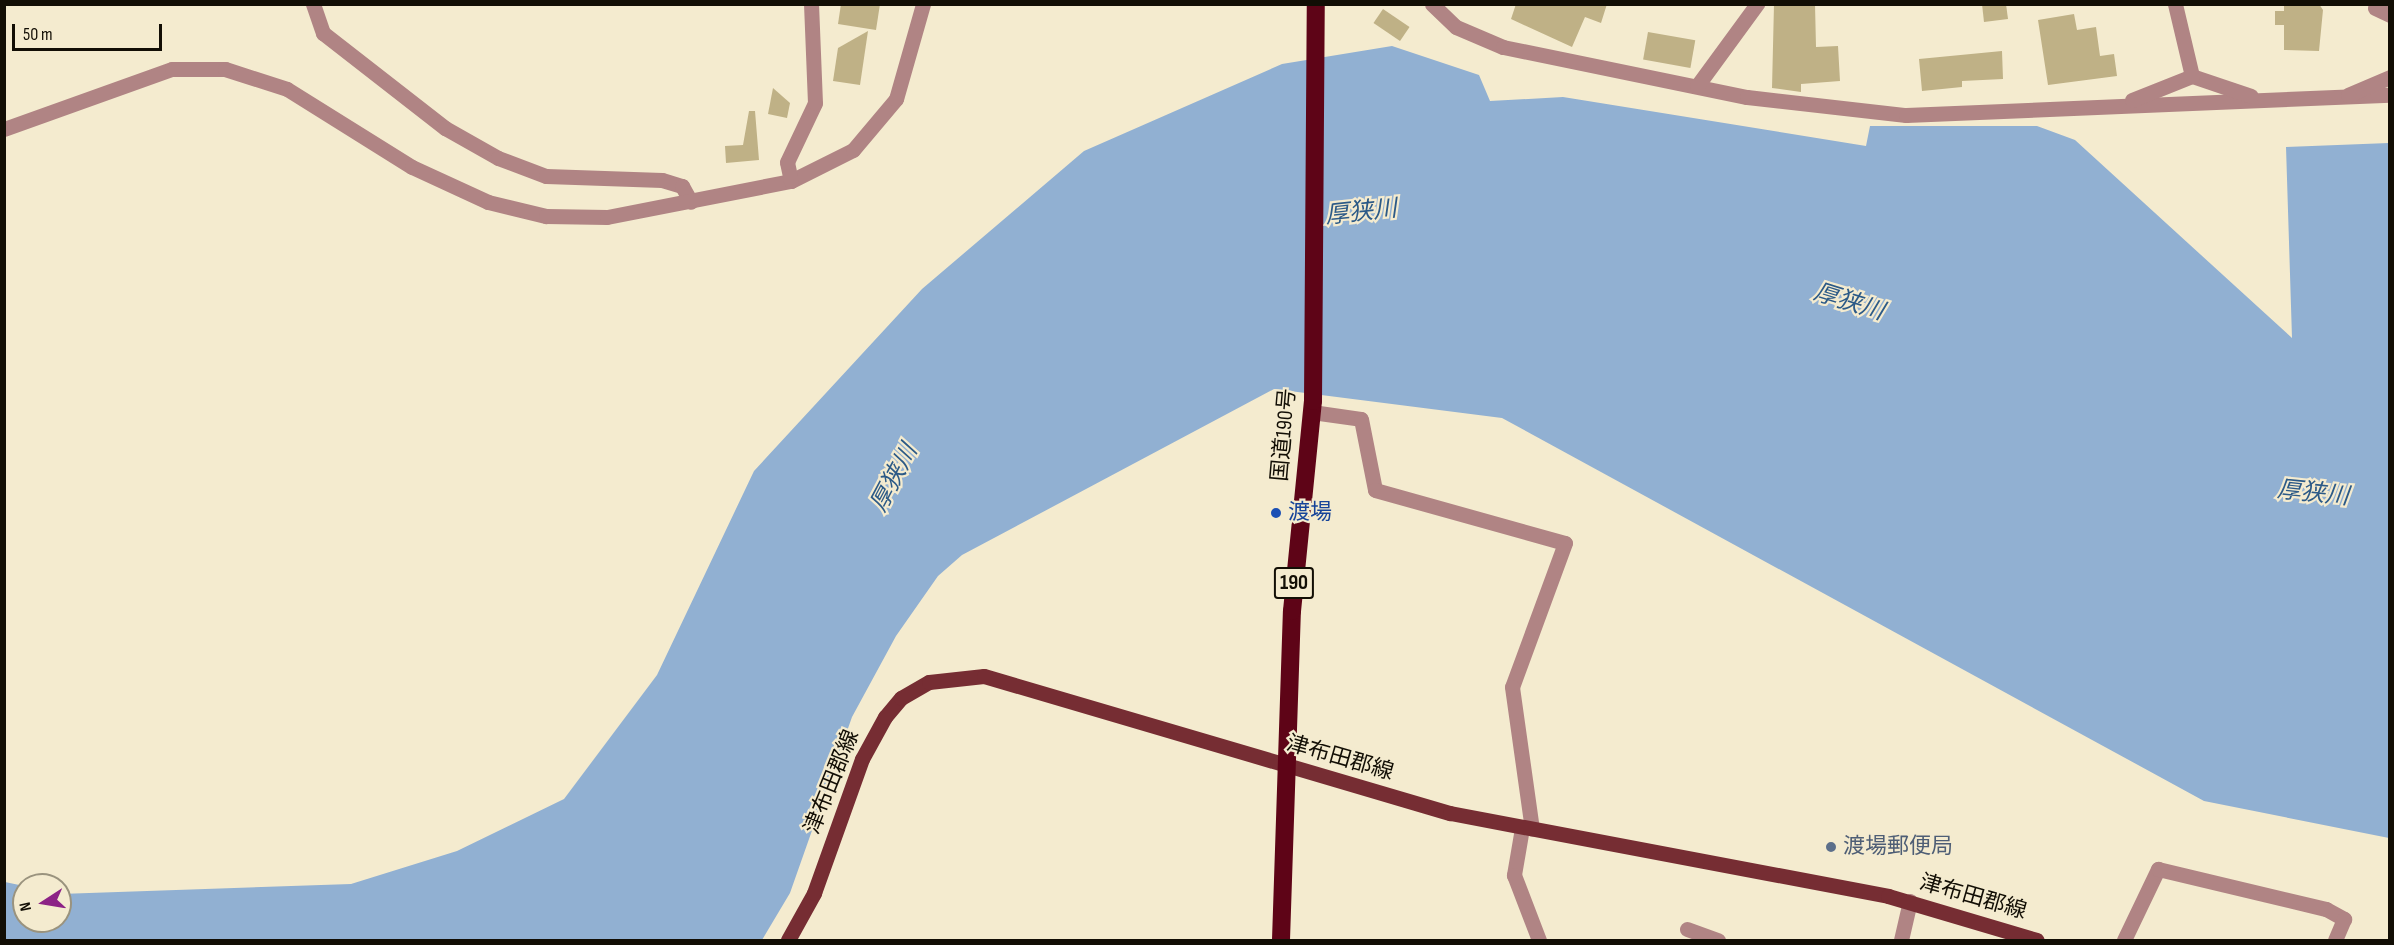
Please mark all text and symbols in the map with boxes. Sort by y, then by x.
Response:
scale bar [15,12,165,50]
text: 50 m [23,24,53,45]
water label: 厚狭川 [1324,194,1398,230]
water label: 厚狭川 [1810,278,1888,326]
street label: 国道190号 [1267,387,1301,483]
water label: 厚狭川 [864,439,924,517]
water label: 厚狭川 [2276,475,2350,511]
place label: 渡場 [1288,500,1332,526]
marker: 渡場 [1269,506,1283,520]
road number: 190 [1273,565,1315,601]
street label: 津布田郡線 [799,726,865,838]
street label: 津布田郡線 [1283,730,1397,786]
place label: 渡場郵便局 [1843,834,1953,860]
marker: 渡場郵便局 [1824,840,1838,854]
street label: 津布田郡線 [1916,869,2030,925]
north arrow [12,873,72,933]
text: N [16,900,36,913]

